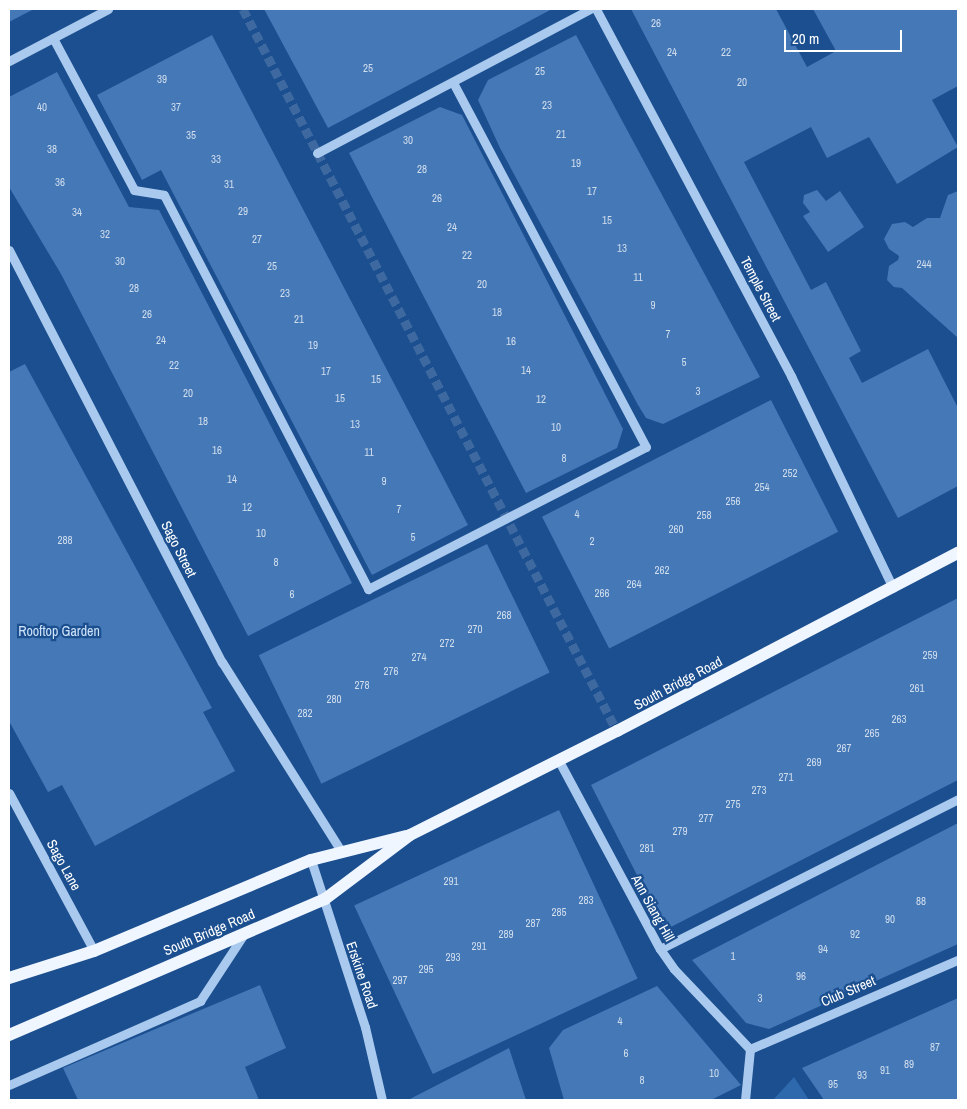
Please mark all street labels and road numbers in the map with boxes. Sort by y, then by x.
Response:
street label: Temple Street [737,254,785,324]
street label: Sago Street [158,518,200,580]
street label: South Bridge Road [631,653,725,713]
street label: Sago Lane [43,837,85,893]
street label: Ann Siang Hill [628,872,678,944]
street label: South Bridge Road [161,905,257,959]
street label: Erskine Road [343,939,381,1011]
street label: Club Street [818,972,878,1010]

